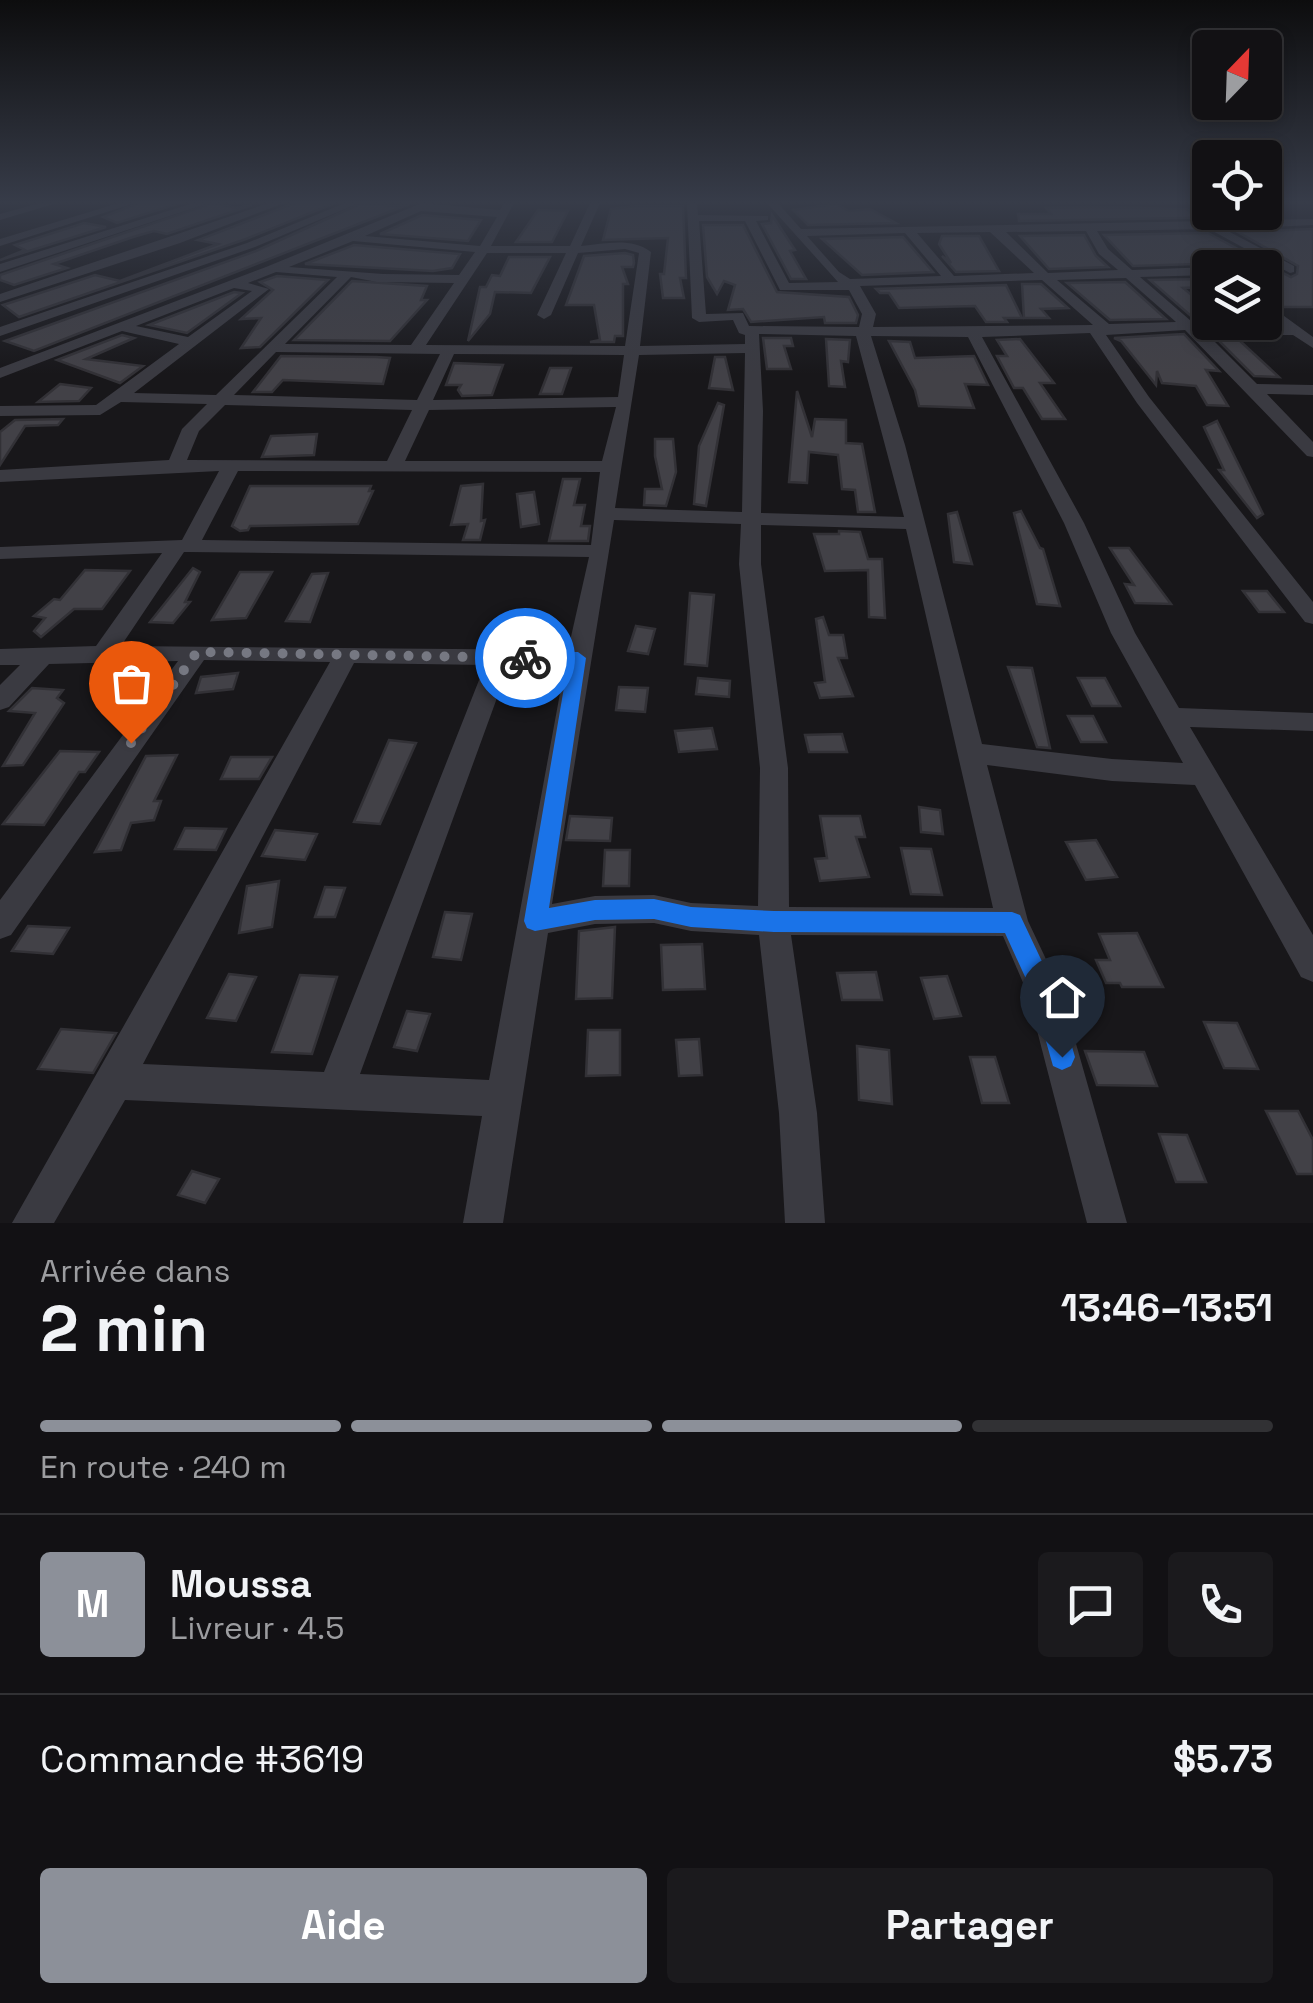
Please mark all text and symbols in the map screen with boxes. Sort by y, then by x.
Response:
north arrow [1192,30,1282,120]
map controls [1192,30,1282,340]
button: locate [1192,140,1282,230]
button: layers [1192,250,1282,340]
courier [475,608,575,708]
icon: bike [498,631,553,686]
pin [89,641,174,744]
icon: bag [104,656,159,711]
pin [1020,955,1105,1058]
icon: home [1035,970,1090,1025]
text: Arrivée dans [40,1251,230,1291]
text: 13:46–13:51 [1061,1284,1273,1332]
text: 2 min [40,1287,208,1370]
text: En route · 240 m [40,1447,287,1487]
button: chat [1038,1552,1143,1657]
button: phone [1168,1552,1273,1657]
text: Moussa [170,1560,312,1608]
text: M [76,1580,109,1628]
text: Livreur · 4.5 [170,1608,344,1648]
text: Commande #3619 [40,1735,364,1783]
text: $5.73 [1173,1735,1273,1783]
button: Aide [40,1868,647,1983]
button: Partager [667,1868,1273,1983]

